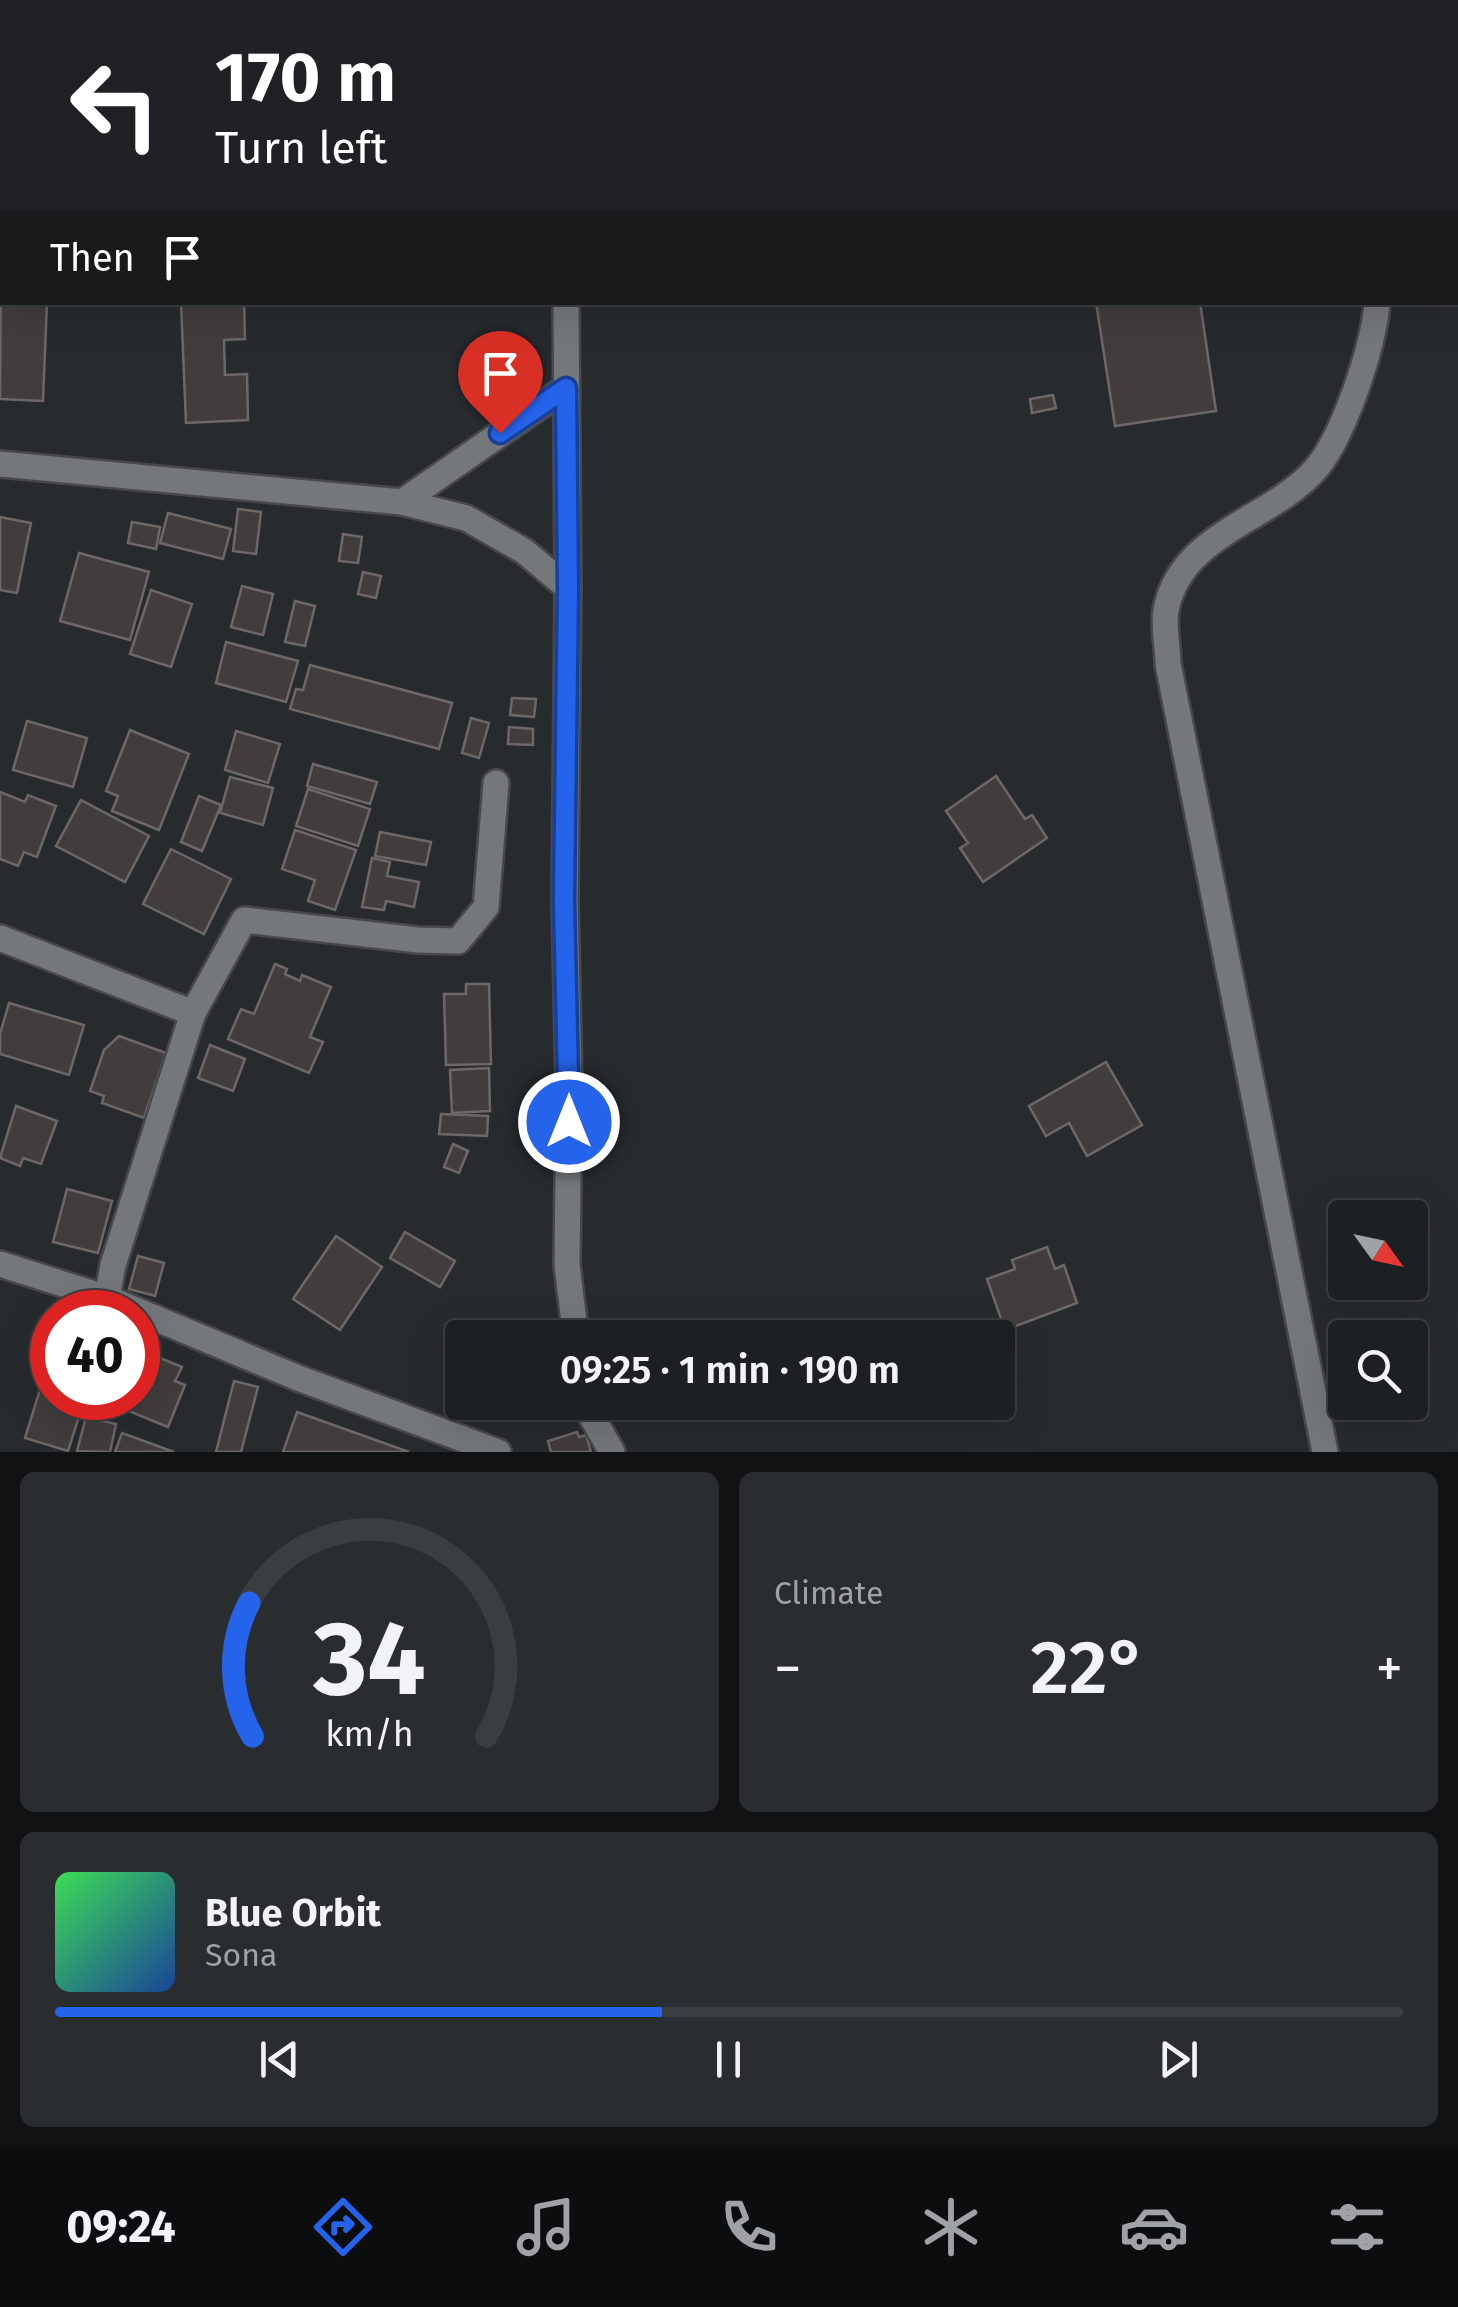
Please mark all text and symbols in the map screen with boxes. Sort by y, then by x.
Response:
text: 170 m [215,36,396,120]
icon: left [50,40,180,170]
text: Turn left [215,121,387,175]
icon: arrive [155,230,210,285]
text: Then [50,235,135,281]
pin [458,331,543,434]
icon: arrive [473,346,528,401]
position arrow [517,1070,621,1174]
north arrow [1328,1200,1428,1300]
map controls [1328,1200,1428,1420]
speed limit sign: 40 [30,1290,160,1420]
button: search [1328,1320,1428,1420]
text: 09:25 · 1 min · 190 m [560,1347,900,1393]
text: Climate [774,1574,883,1612]
text: 34 [312,1597,426,1722]
text: 22° [1031,1623,1146,1713]
text: − [774,1636,802,1702]
text: + [1376,1636,1403,1702]
text: km/h [325,1713,414,1755]
text: Blue Orbit [205,1890,381,1936]
text: Sona [205,1936,277,1974]
icon: previous [252,2032,307,2087]
icon: pause [701,2032,756,2087]
icon: next [1151,2032,1206,2087]
icon: directions [308,2192,378,2262]
icon: music [511,2192,581,2262]
icon: phone [714,2192,784,2262]
icon: climate [916,2192,986,2262]
icon: car [1119,2192,1189,2262]
icon: filters [1322,2192,1392,2262]
text: 09:24 [66,2200,176,2254]

